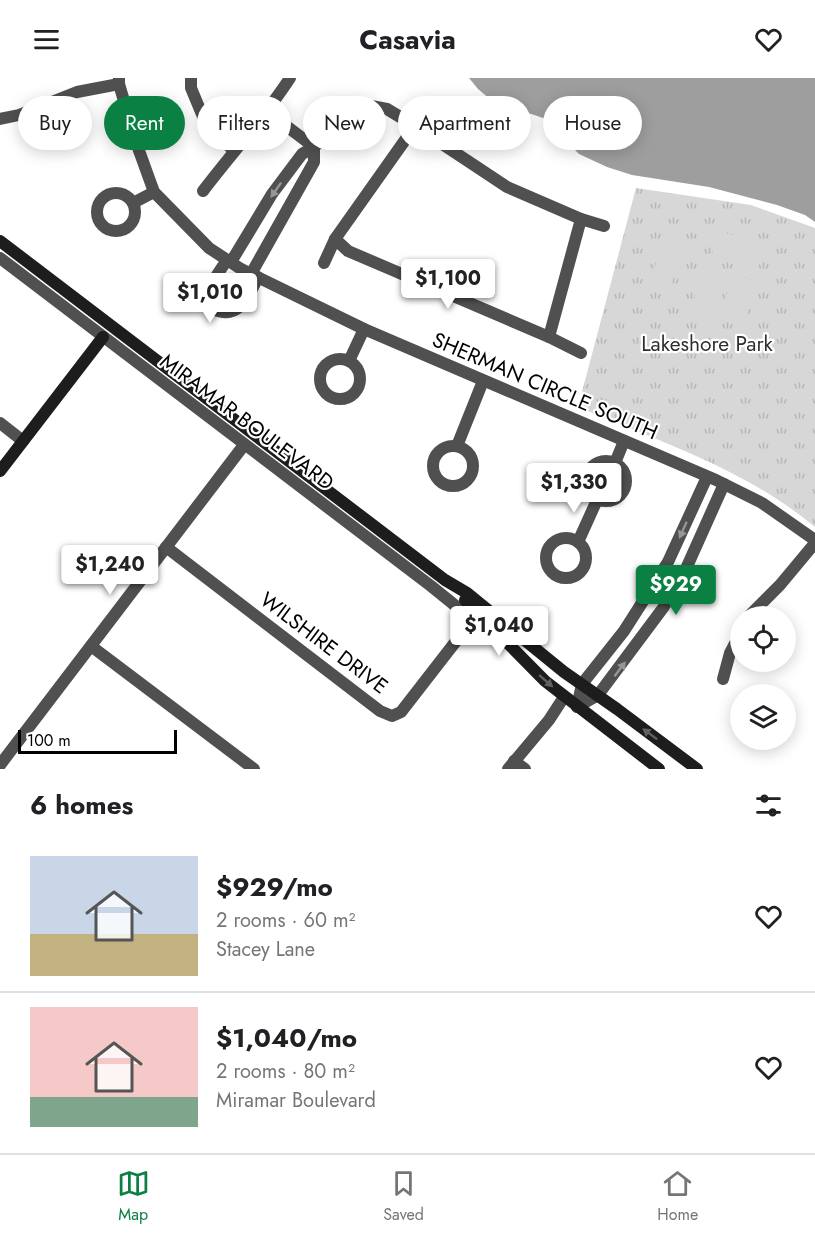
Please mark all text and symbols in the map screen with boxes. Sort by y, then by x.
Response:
text: Casavia [359,20,456,59]
icon: menu [30,23,63,56]
icon: heart [752,23,785,56]
chip: Buy [18,96,92,150]
chip: Rent [104,96,185,150]
chip: Filters [197,96,291,150]
chip: New [303,96,386,150]
chip: Apartment [398,96,531,150]
chip: House [543,96,642,150]
one-way arrow [270,181,282,197]
pin: $1,100 [399,259,497,310]
text: $1,100 [415,264,481,293]
pin: $1,010 [161,273,259,324]
text: $1,010 [177,278,243,307]
street label: SHERMAN CIRCLE SOUTH [428,325,662,447]
park label: Lakeshore Park [641,329,774,359]
street label: MIRAMAR BOULEVARD [154,347,340,497]
pin: $1,330 [525,463,623,514]
text: $1,330 [540,468,608,497]
one-way arrow [678,521,687,538]
pin: $1,240 [61,545,159,596]
text: $1,240 [75,550,145,579]
pin: $929 [640,565,712,616]
text: $929 [650,570,702,599]
street label: WILSHIRE DRIVE [254,585,394,701]
pin: $1,040 [450,606,548,657]
map controls [730,606,796,750]
button: locate [730,606,796,672]
text: $1,040 [464,611,534,640]
one-way arrow [613,661,625,676]
one-way arrow [538,674,553,688]
button: layers [730,684,796,750]
scale bar [18,727,177,754]
one-way arrow [643,728,658,740]
text: 100 m [27,729,71,752]
text: 6 homes [30,786,133,824]
icon: filters [752,789,785,822]
text: $929/mo [216,868,333,906]
icon: home [78,880,150,952]
icon: heart [752,900,785,933]
text: 2 rooms · 60 m² [216,906,355,935]
text: Stacey Lane [216,935,315,964]
text: $1,040/mo [216,1019,357,1057]
icon: home [78,1031,150,1103]
icon: heart [752,1051,785,1084]
text: 2 rooms · 80 m² [216,1057,355,1086]
text: Miramar Boulevard [216,1086,376,1115]
tab: Map [117,1167,150,1226]
tab: Saved [383,1167,424,1226]
tab: Home [657,1167,698,1226]

